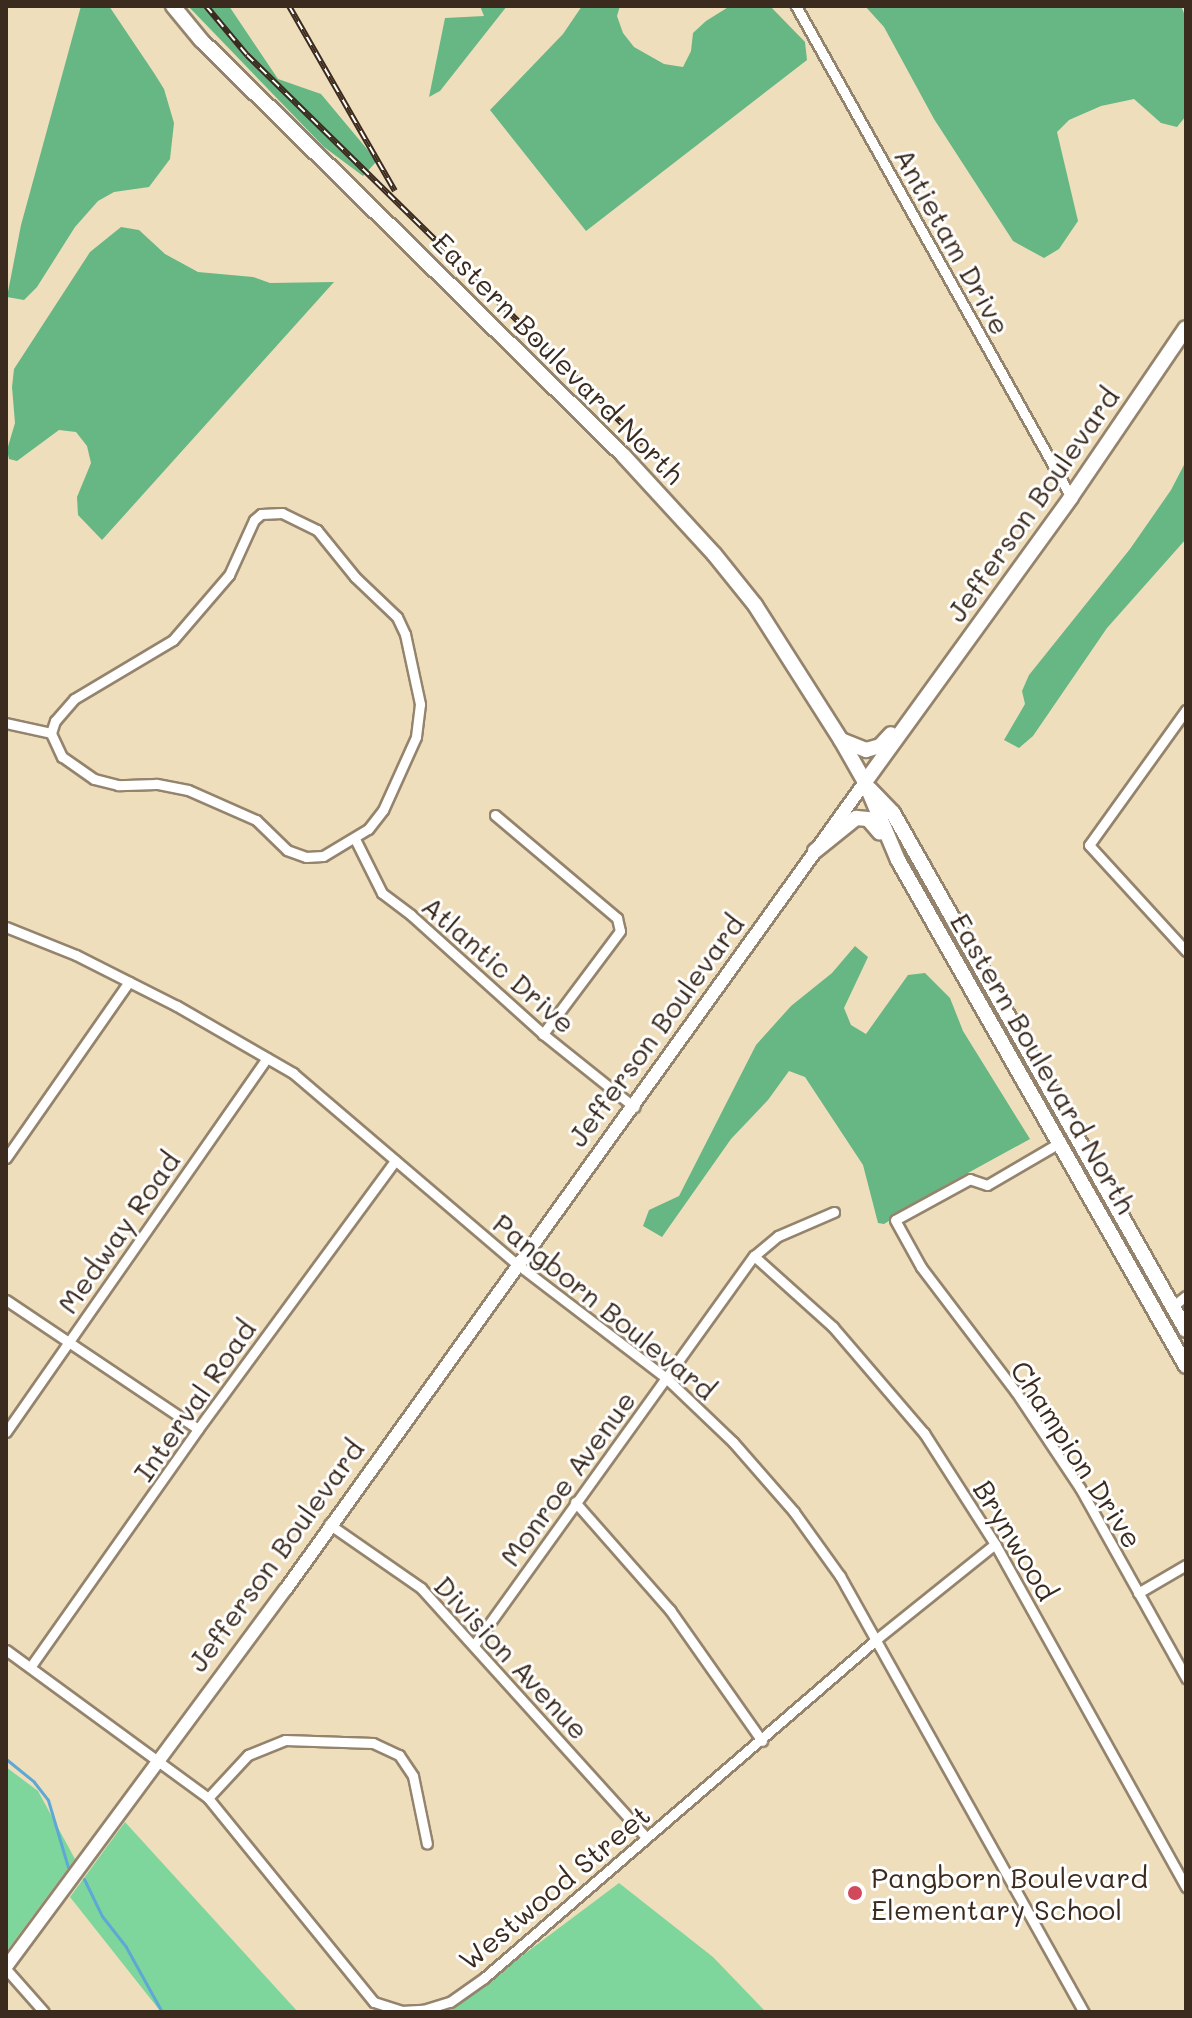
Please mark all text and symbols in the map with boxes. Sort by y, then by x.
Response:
street label: Antietam Drive [888,142,1018,340]
street label: Eastern Boulevard North [426,225,692,491]
street label: Jefferson Boulevard [938,380,1126,628]
street label: Atlantic Drive [416,888,582,1040]
street label: Eastern Boulevard North [944,907,1144,1219]
street label: Jefferson Boulevard [560,908,750,1152]
street label: Medway Road [50,1145,186,1319]
street label: Pangborn Boulevard [487,1206,723,1406]
street label: Interval Road [126,1313,262,1487]
street label: Champion Drive [1004,1354,1150,1554]
street label: Monroe Avenue [492,1384,642,1572]
street label: Jefferson Boulevard [180,1433,370,1677]
street label: Brynwood [967,1474,1065,1606]
street label: Division Avenue [428,1568,596,1746]
street label: Westwood Street [452,1797,656,1977]
place label: Pangborn Boulevard Elementary School [871,1860,1148,1926]
marker: Pangborn Boulevard Elementary School [846,1884,864,1902]

